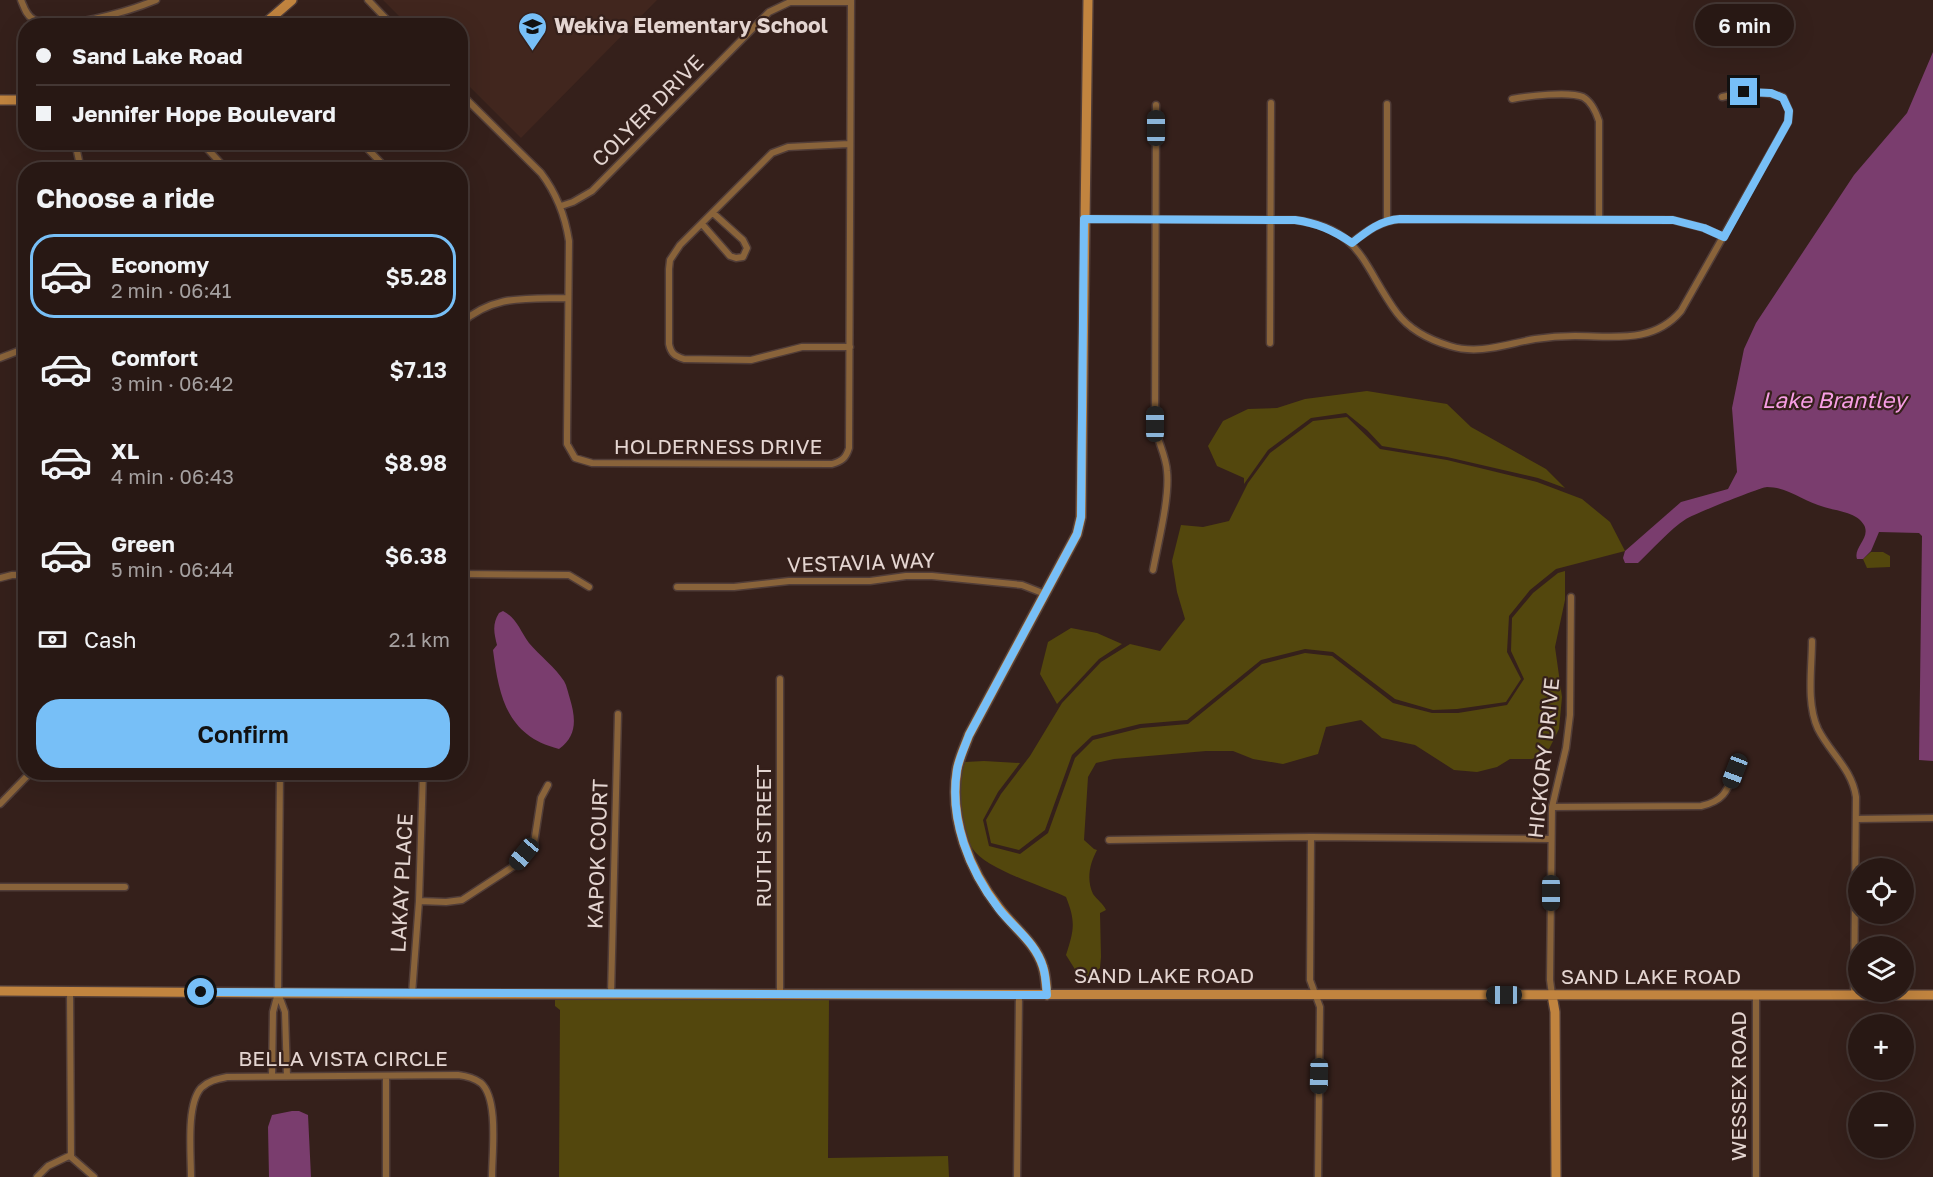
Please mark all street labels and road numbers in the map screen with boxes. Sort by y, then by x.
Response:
street label: COLYER DRIVE [586,49,709,172]
street label: HOLDERNESS DRIVE [614,433,822,459]
street label: VESTAVIA WAY [787,546,936,578]
street label: HICKORY DRIVE [1522,676,1564,839]
street label: RUTH STREET [750,764,776,908]
street label: KAPOK COURT [581,778,613,930]
street label: LAKAY PLACE [384,813,418,953]
street label: SAND LAKE ROAD [1074,962,1254,988]
street label: SAND LAKE ROAD [1561,963,1741,989]
street label: WESSEX ROAD [1725,1011,1751,1161]
street label: BELLA VISTA CIRCLE [238,1045,448,1071]

